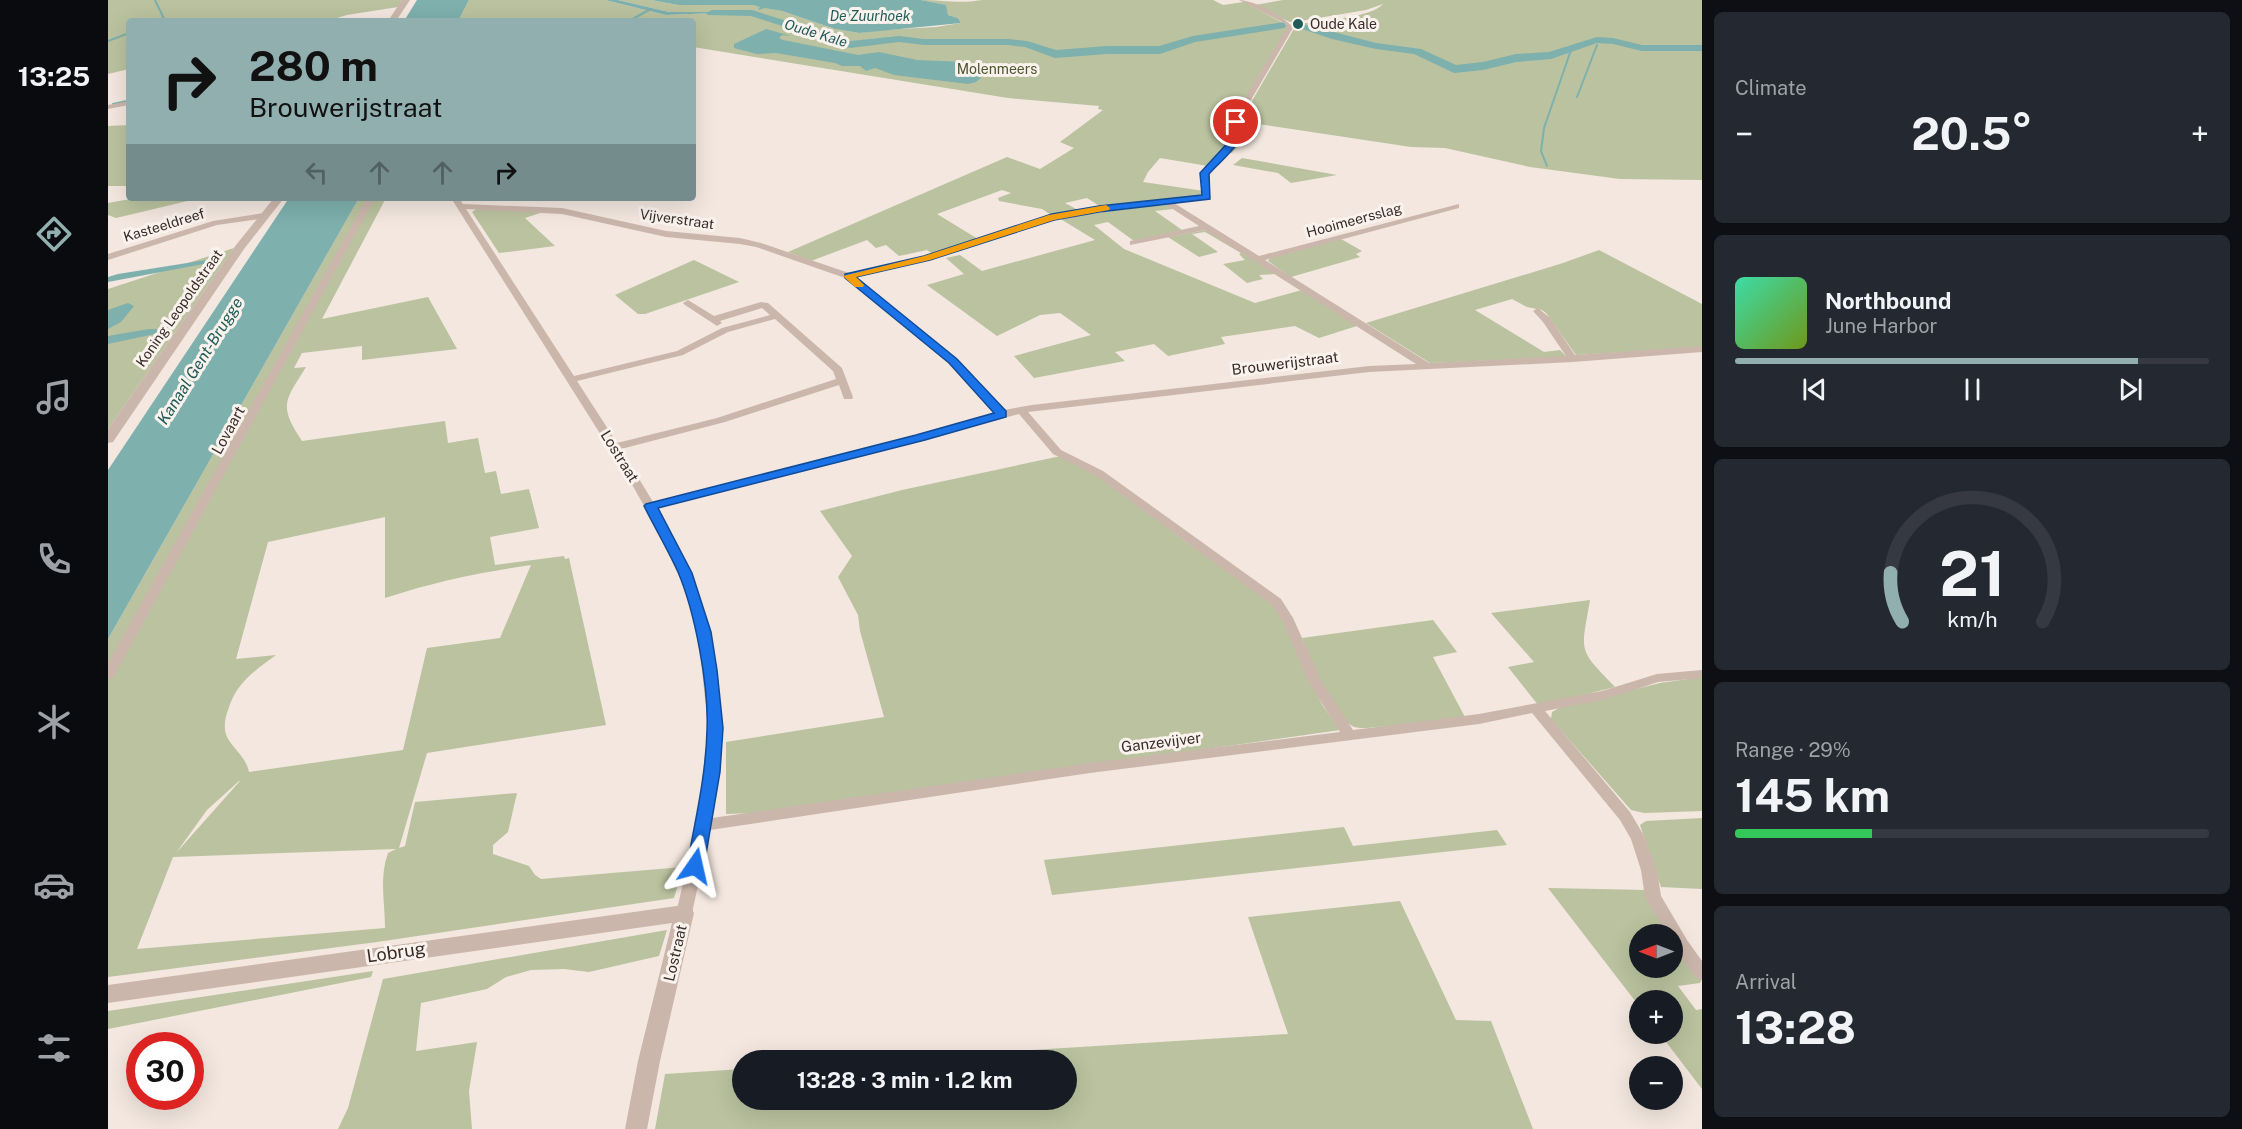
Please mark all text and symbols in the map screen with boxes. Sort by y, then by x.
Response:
water label: De Zuurhoek [830,8,911,24]
water label: Oude Kale [783,16,850,50]
place label: Oude Kale [1310,16,1377,32]
marker: Oude Kale [1291,17,1305,31]
text: 280 m [249,41,378,90]
icon: right [150,42,228,120]
text: 13:25 [18,60,90,92]
park label: Molenmeers [957,61,1037,77]
text: Climate [1735,76,1807,100]
text: Brouwerijstraat [249,91,442,123]
pin [1210,96,1261,147]
icon: arrive [1219,105,1252,138]
text: 20.5° [1911,107,2033,160]
text: − [1735,115,1753,153]
text: + [2191,115,2209,153]
icon: left [300,156,333,189]
icon: ahead [363,156,396,189]
icon: ahead [426,156,459,189]
icon: right [489,156,522,189]
street label: Hooimeersslag [1305,199,1404,240]
street label: Kasteeldreef [122,205,207,245]
street label: Vijverstraat [639,206,715,232]
icon: directions [33,213,75,255]
street label: Koning Leopoldstraat [133,246,225,370]
text: Northbound [1825,288,1951,314]
water label: Kanaal Gent-Brugge [153,294,247,428]
text: June Harbor [1825,314,1937,338]
street label: Brouwerijstraat [1231,348,1340,378]
icon: previous [1798,373,1831,406]
icon: pause [1956,373,1989,406]
icon: next [2114,373,2147,406]
icon: music [33,376,75,418]
street label: Lovaart [208,403,248,457]
street label: Lostraat [597,427,643,485]
text: 21 [1939,537,2005,610]
icon: phone [33,538,75,580]
text: km/h [1947,607,1997,632]
icon: climate [33,701,75,743]
street label: Ganzevijver [1120,729,1202,755]
text: Range · 29% [1735,738,1851,762]
text: 145 km [1735,769,1890,822]
position arrow [663,834,727,898]
icon: car [33,864,75,906]
street label: Lostraat [660,923,690,983]
north arrow [1629,924,1683,978]
map controls [1629,924,1683,1110]
street label: Lobrug [365,937,427,967]
text: Arrival [1735,970,1797,994]
button: + [1629,990,1683,1044]
text: 13:28 [1735,1001,1856,1054]
icon: filters [33,1027,75,1069]
speed limit sign: 30 [126,1032,204,1110]
button: − [1629,1056,1683,1110]
text: 13:28 · 3 min · 1.2 km [797,1067,1012,1093]

